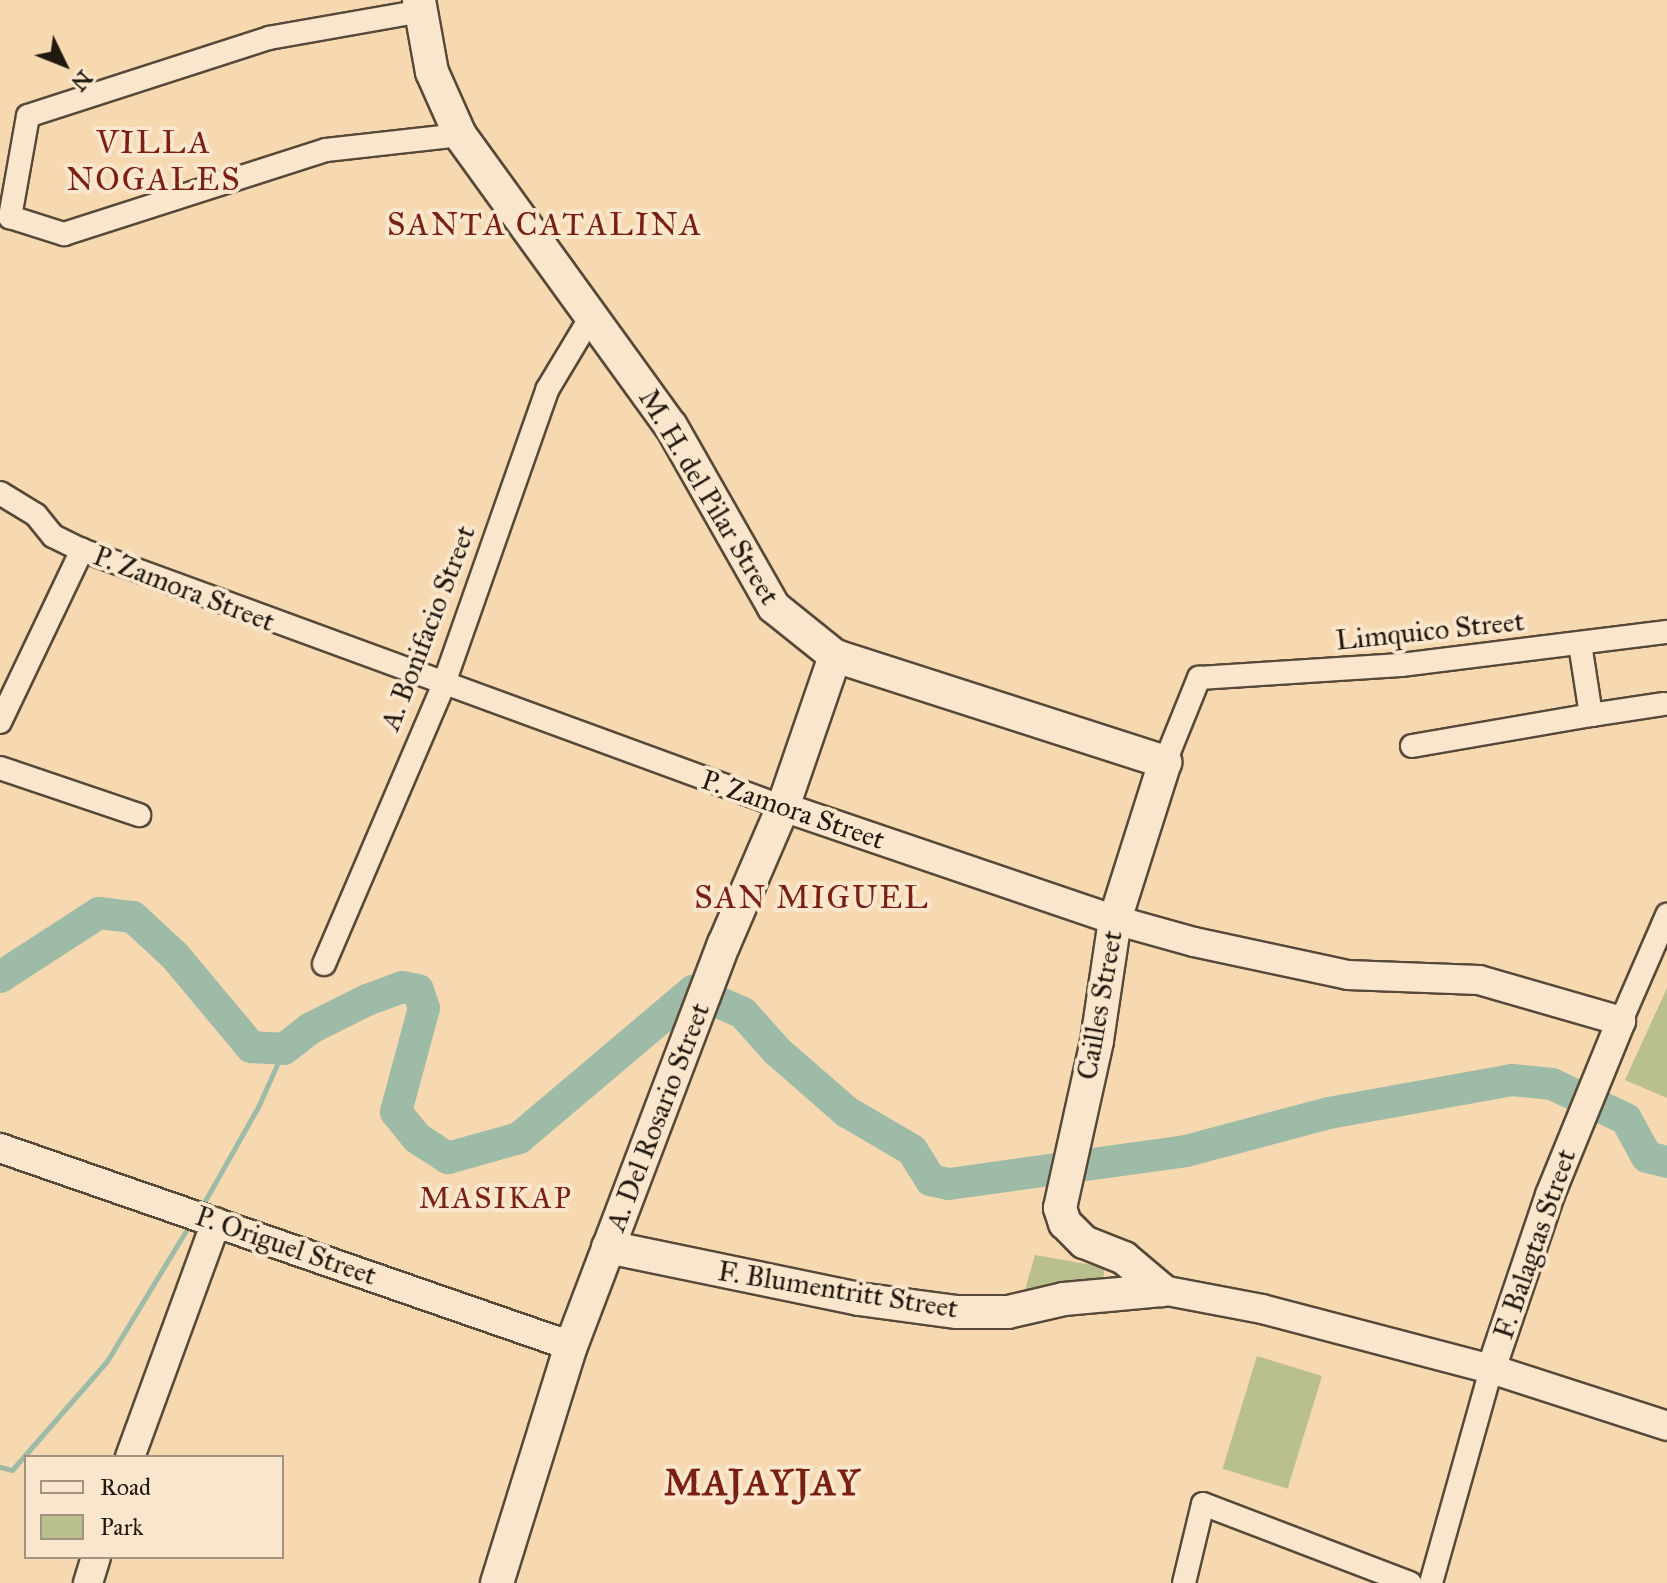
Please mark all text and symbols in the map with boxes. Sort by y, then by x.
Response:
north arrow [24,24,104,104]
text: N [66,65,98,97]
district label: VILLA NOGALES [66,125,242,200]
district label: SANTA CATALINA [387,206,703,244]
street label: M. H. del Pilar Street [631,383,787,611]
street label: A. Bonifacio Street [373,521,483,735]
street label: P. Zamora Street [89,539,279,639]
street label: Limquico Street [1334,604,1526,658]
street label: P. Zamora Street [697,763,889,857]
district label: SAN MIGUEL [694,879,930,917]
street label: Cailles Street [1070,928,1130,1082]
street label: A. Del Rosario Street [599,998,717,1236]
street label: F. Balagtas Street [1487,1145,1583,1343]
district label: MASIKAP [419,1180,573,1216]
street label: P. Origuel Street [191,1199,381,1293]
street label: F. Blumentritt Street [716,1254,960,1326]
legend [24,1455,284,1559]
district label: MAJAYJAY [664,1462,862,1506]
text: Road [100,1472,151,1502]
text: Park [100,1512,143,1542]

